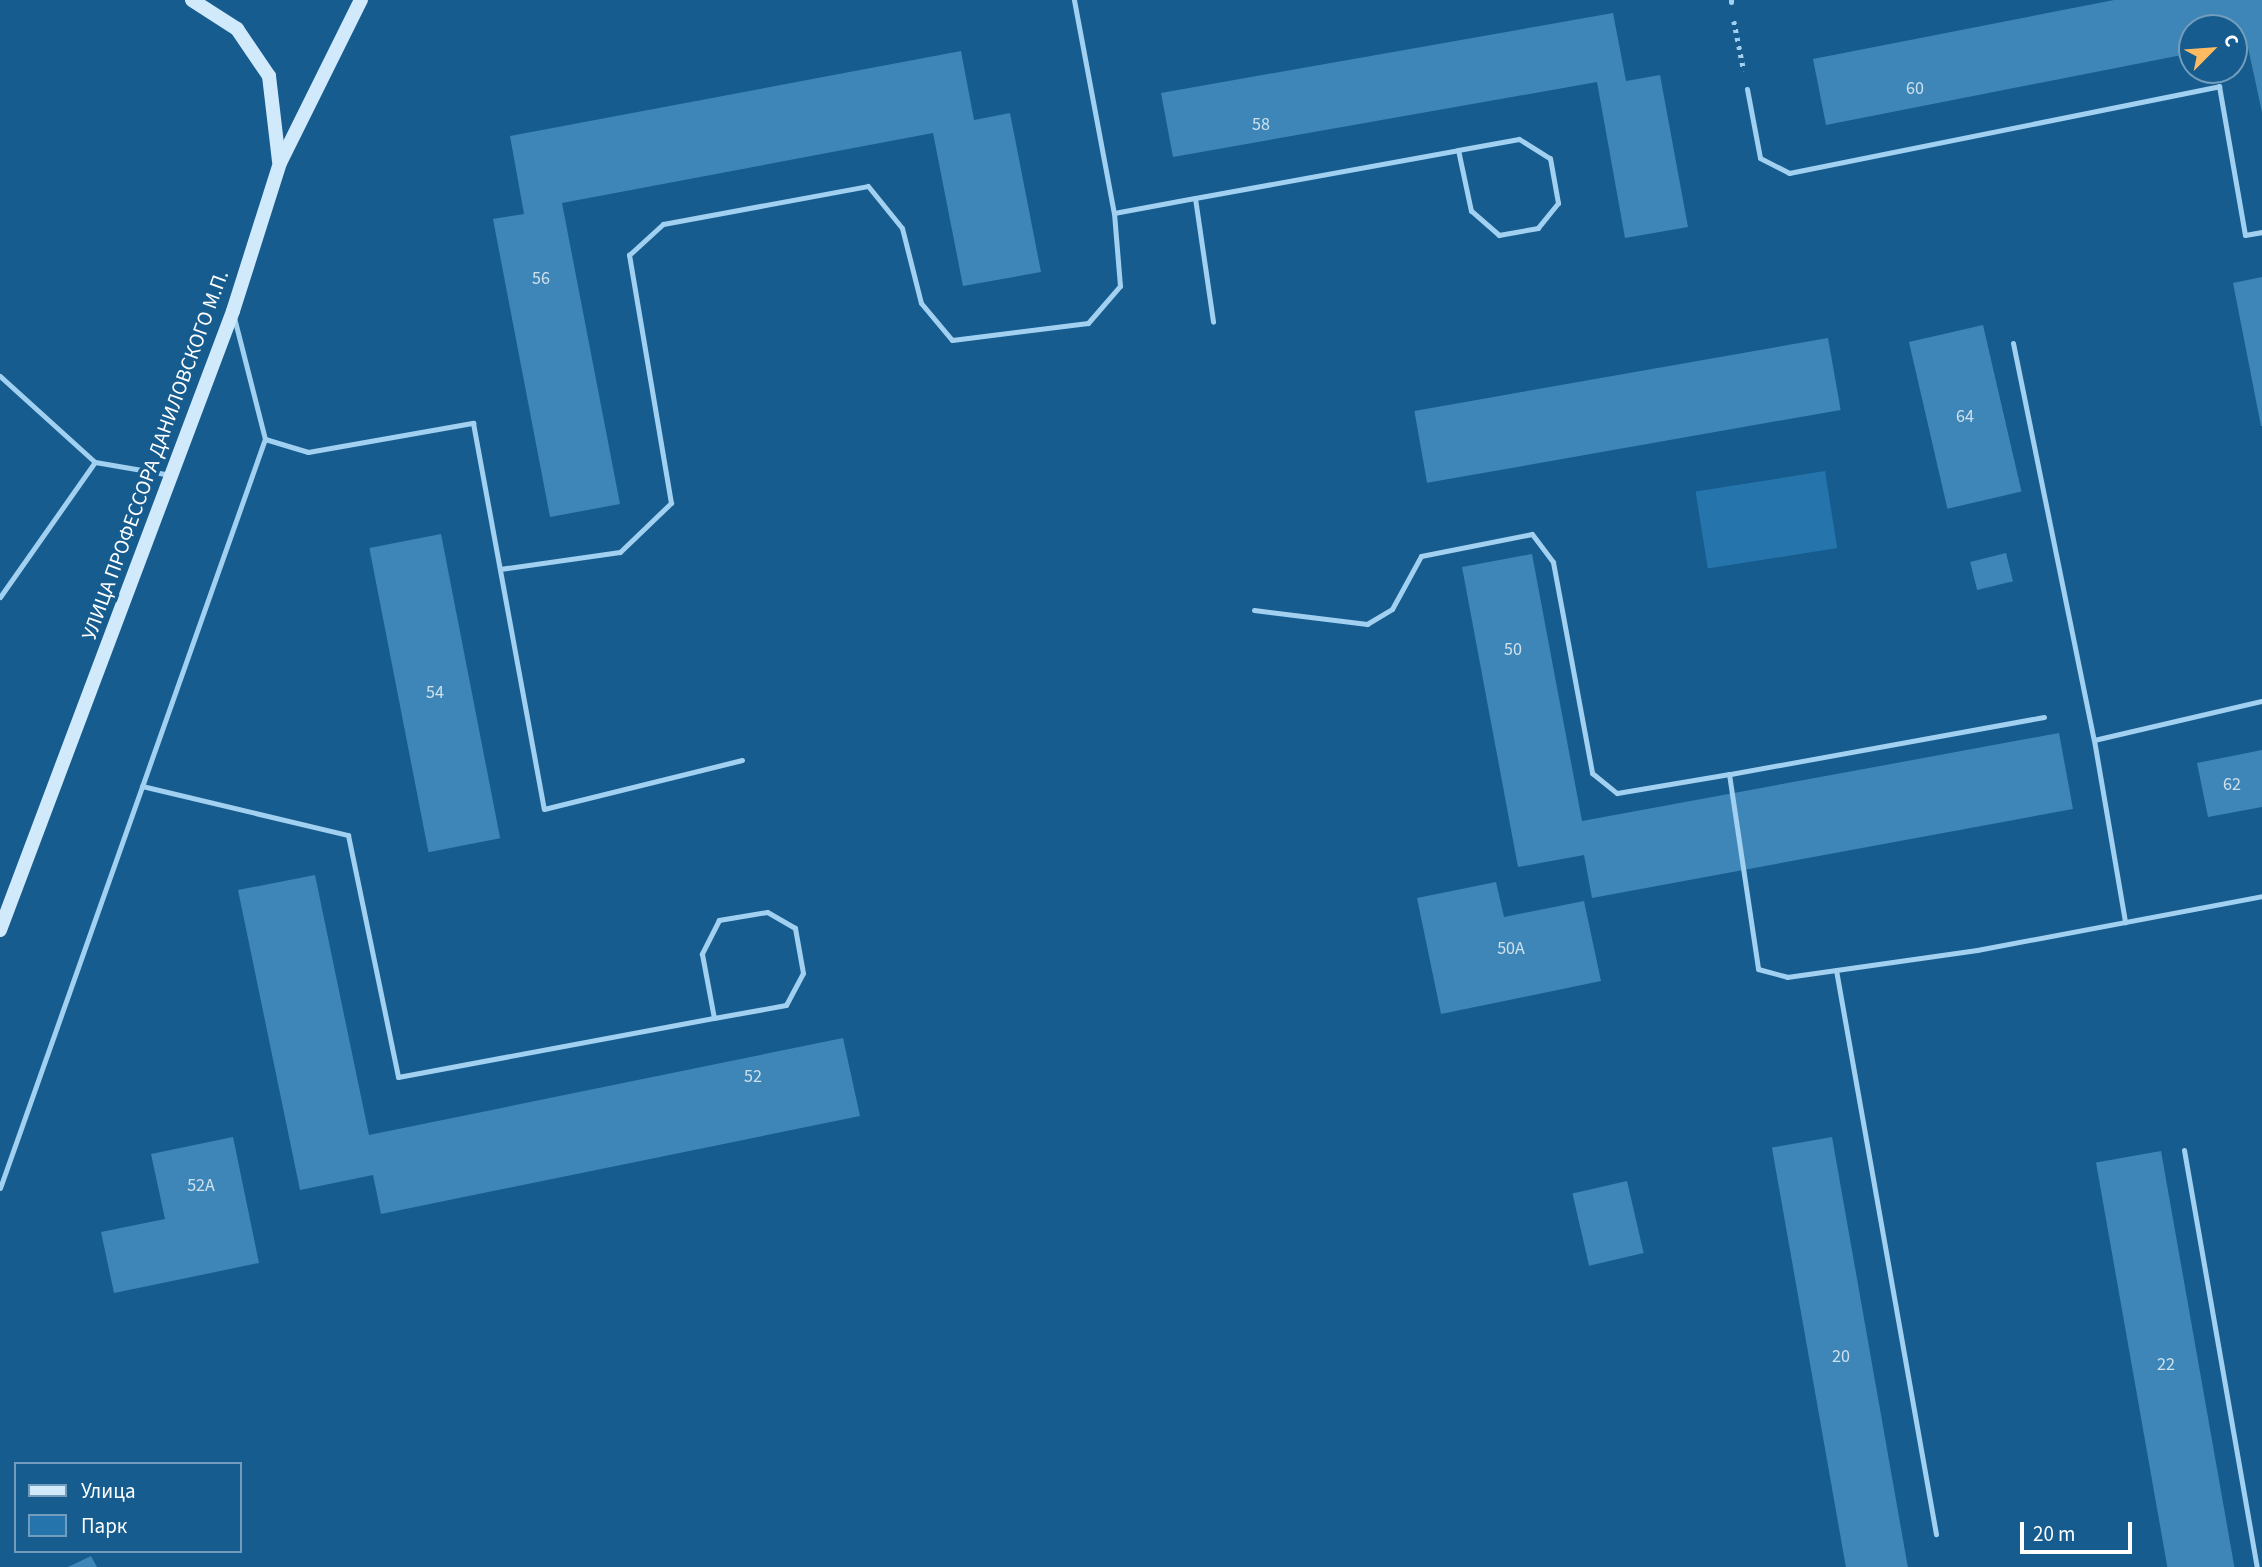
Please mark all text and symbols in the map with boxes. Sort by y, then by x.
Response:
north arrow [2178,14,2248,84]
text: С [2216,30,2245,51]
house number: 60 [1906,78,1924,100]
house number: 58 [1252,114,1270,136]
street label: УЛИЦА ПРОФЕССОРА ДАНИЛОВСКОГО М.П. [76,267,234,643]
house number: 56 [532,268,550,290]
house number: 64 [1956,406,1974,428]
house number: 50 [1504,639,1522,661]
house number: 54 [426,682,444,704]
house number: 62 [2223,774,2241,796]
house number: 50А [1497,938,1525,960]
house number: 52 [744,1066,762,1088]
house number: 52А [187,1175,215,1197]
house number: 20 [1832,1346,1850,1368]
house number: 22 [2157,1354,2175,1376]
legend [14,1462,242,1553]
text: Улица [81,1476,136,1506]
scale bar [2024,1508,2136,1552]
text: Парк [81,1511,127,1541]
text: 20 m [2033,1519,2075,1549]

